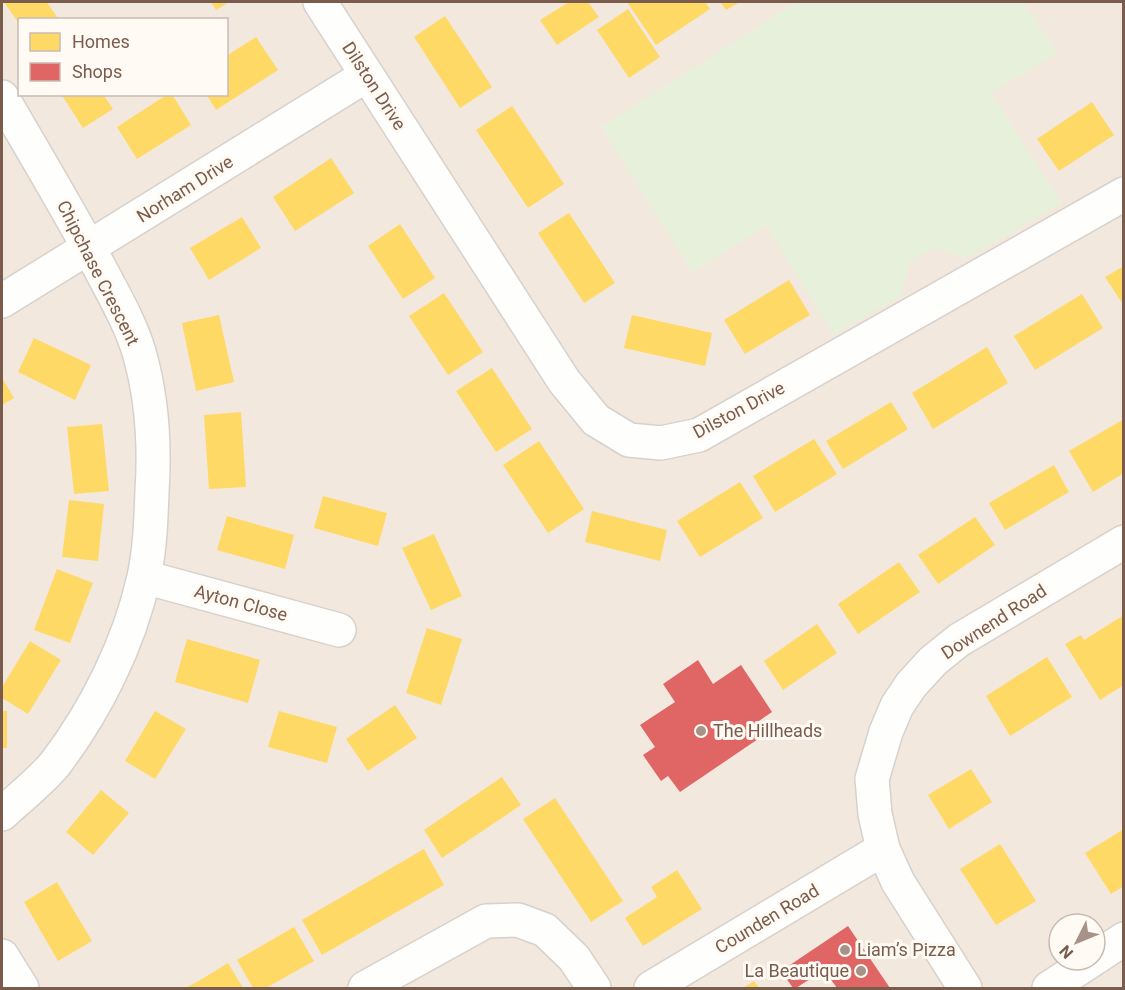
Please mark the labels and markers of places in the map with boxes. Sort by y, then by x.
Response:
place label: The Hillheads [713,720,822,741]
marker: The Hillheads [694,724,708,738]
place label: Liam’s Pizza [857,939,956,960]
marker: Liam’s Pizza [838,943,852,957]
place label: La Beautique [745,960,849,981]
marker: La Beautique [854,964,868,978]

